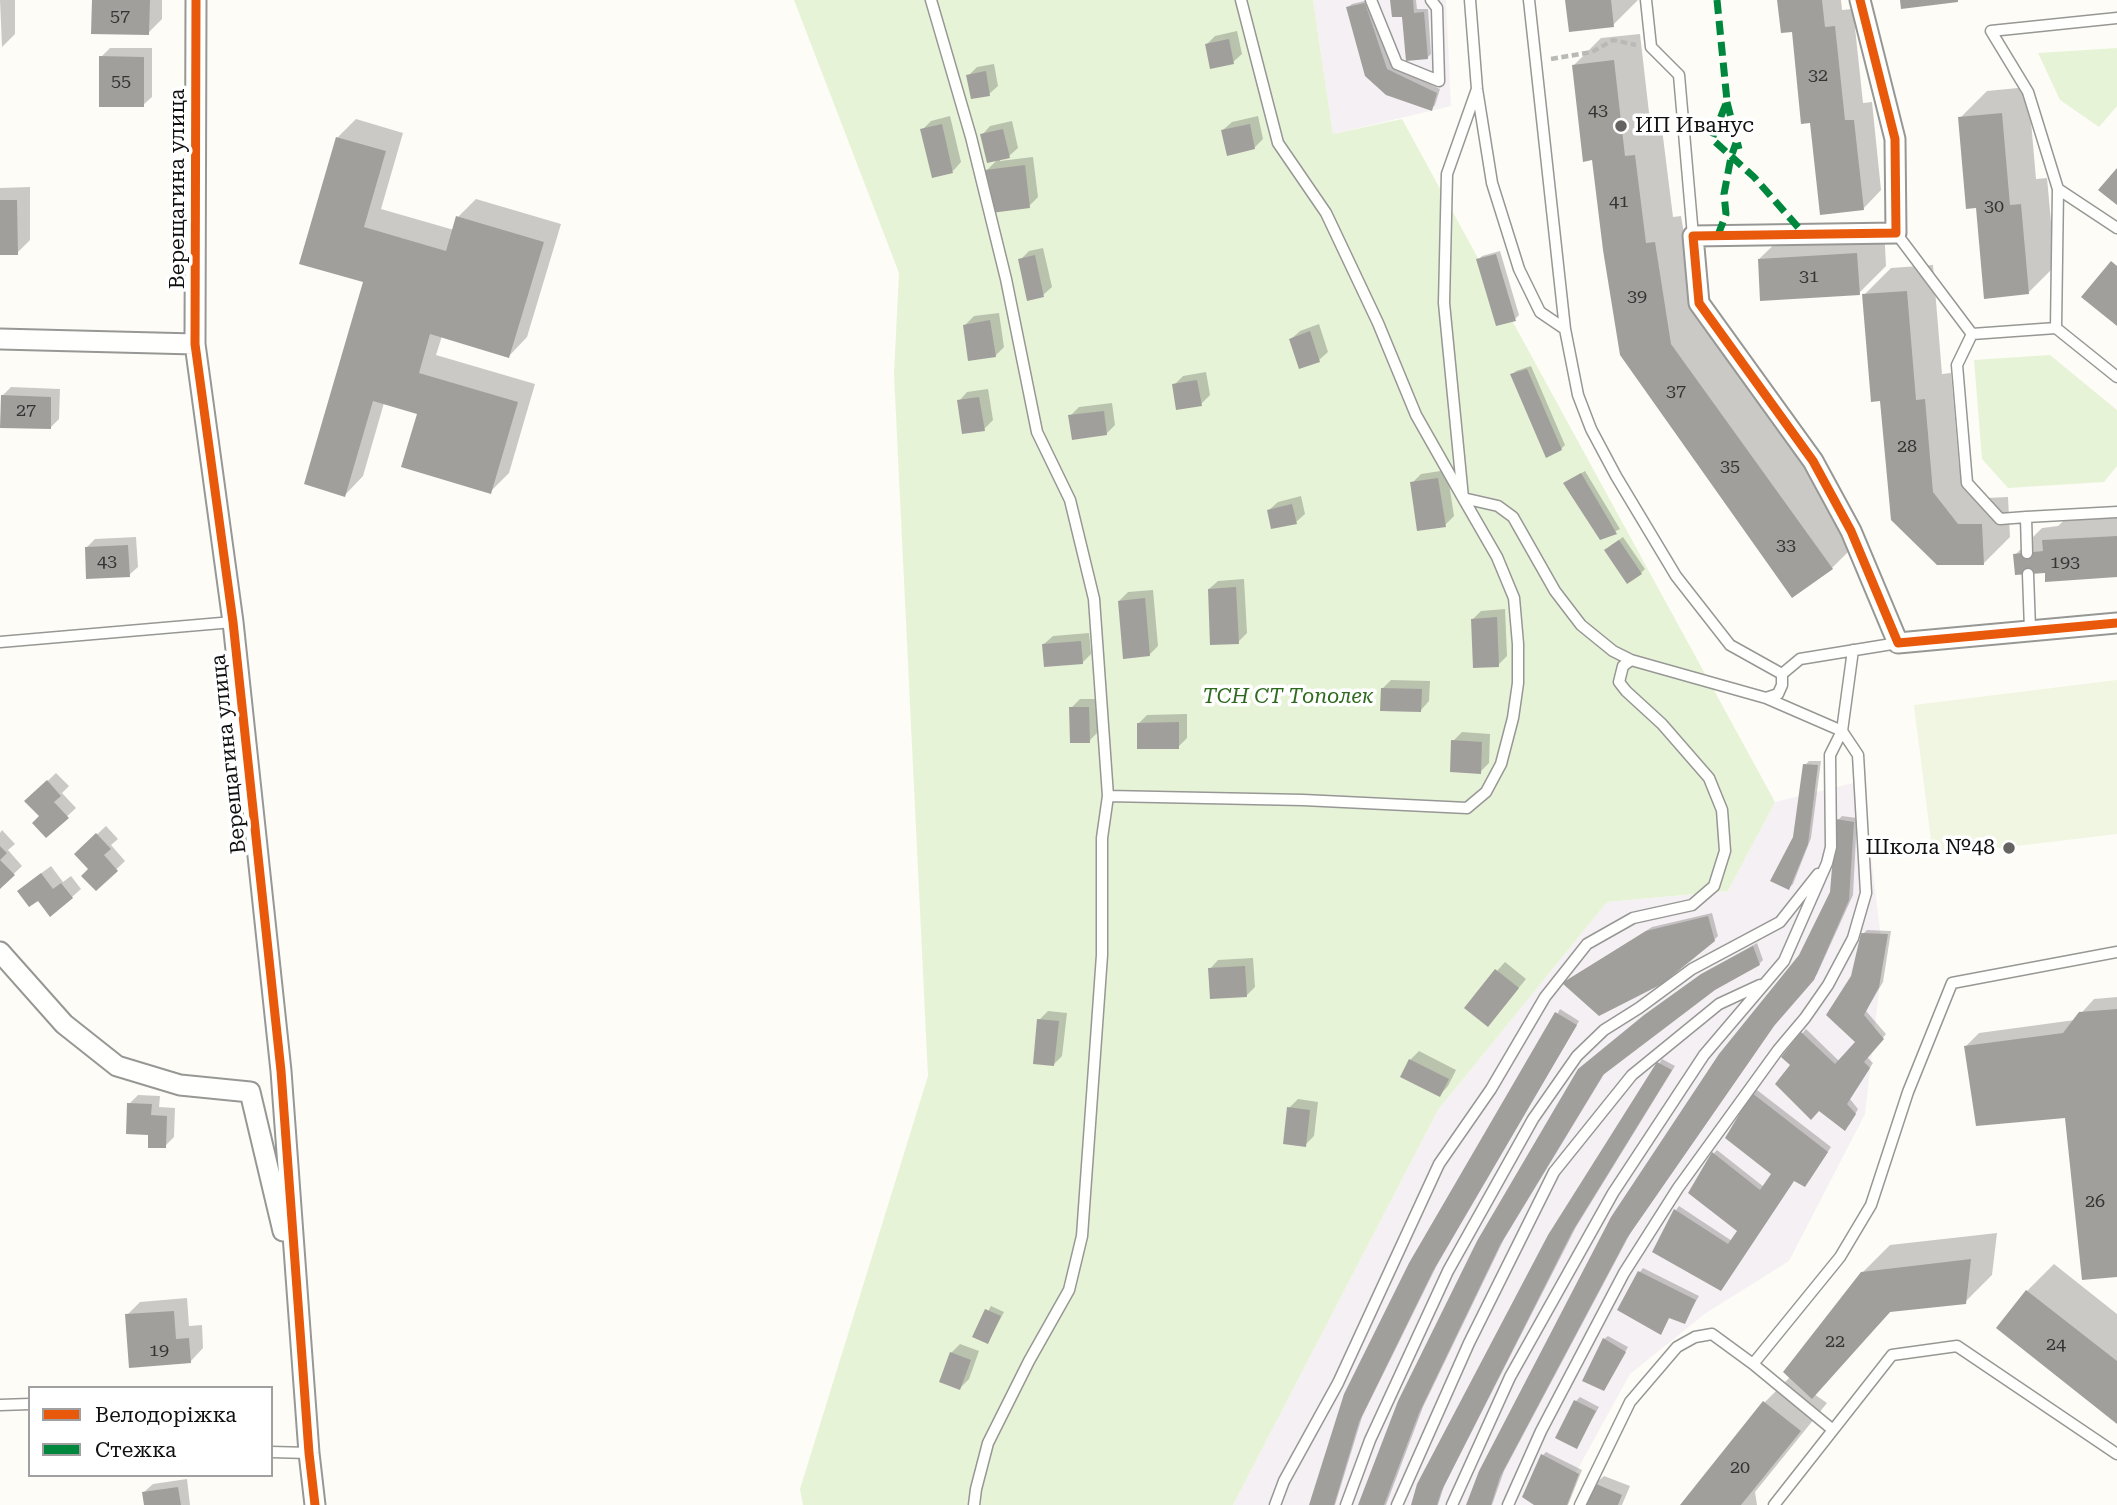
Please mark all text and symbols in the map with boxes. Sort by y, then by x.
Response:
house number: 57 [110,6,130,28]
house number: 32 [1808,65,1828,87]
house number: 55 [111,71,131,93]
street label: Верещагина улица [165,89,191,289]
house number: 43 [1588,100,1608,122]
place label: ИП Иванус [1635,113,1754,139]
marker: ИП Иванус [1613,118,1629,134]
house number: 41 [1609,191,1629,213]
house number: 30 [1984,196,2004,218]
house number: 31 [1799,266,1819,288]
house number: 39 [1627,286,1647,308]
house number: 37 [1666,381,1686,403]
house number: 27 [16,400,36,422]
house number: 28 [1897,436,1917,458]
house number: 35 [1720,456,1740,478]
house number: 33 [1776,535,1796,557]
house number: 43 [97,551,117,573]
house number: 193 [2050,552,2080,574]
street label: Верещагина улица [206,653,252,855]
park label: ТСН СТ Тополек [1203,684,1373,710]
place label: Школа №48 [1865,835,1995,861]
marker: Школа №48 [2001,840,2017,856]
house number: 26 [2085,1191,2105,1213]
house number: 22 [1825,1331,1845,1353]
house number: 24 [2046,1334,2066,1356]
house number: 19 [149,1340,169,1362]
legend [28,1386,273,1477]
text: Велодоріжка [95,1403,237,1427]
text: Стежка [95,1438,176,1462]
house number: 20 [1730,1457,1750,1479]

